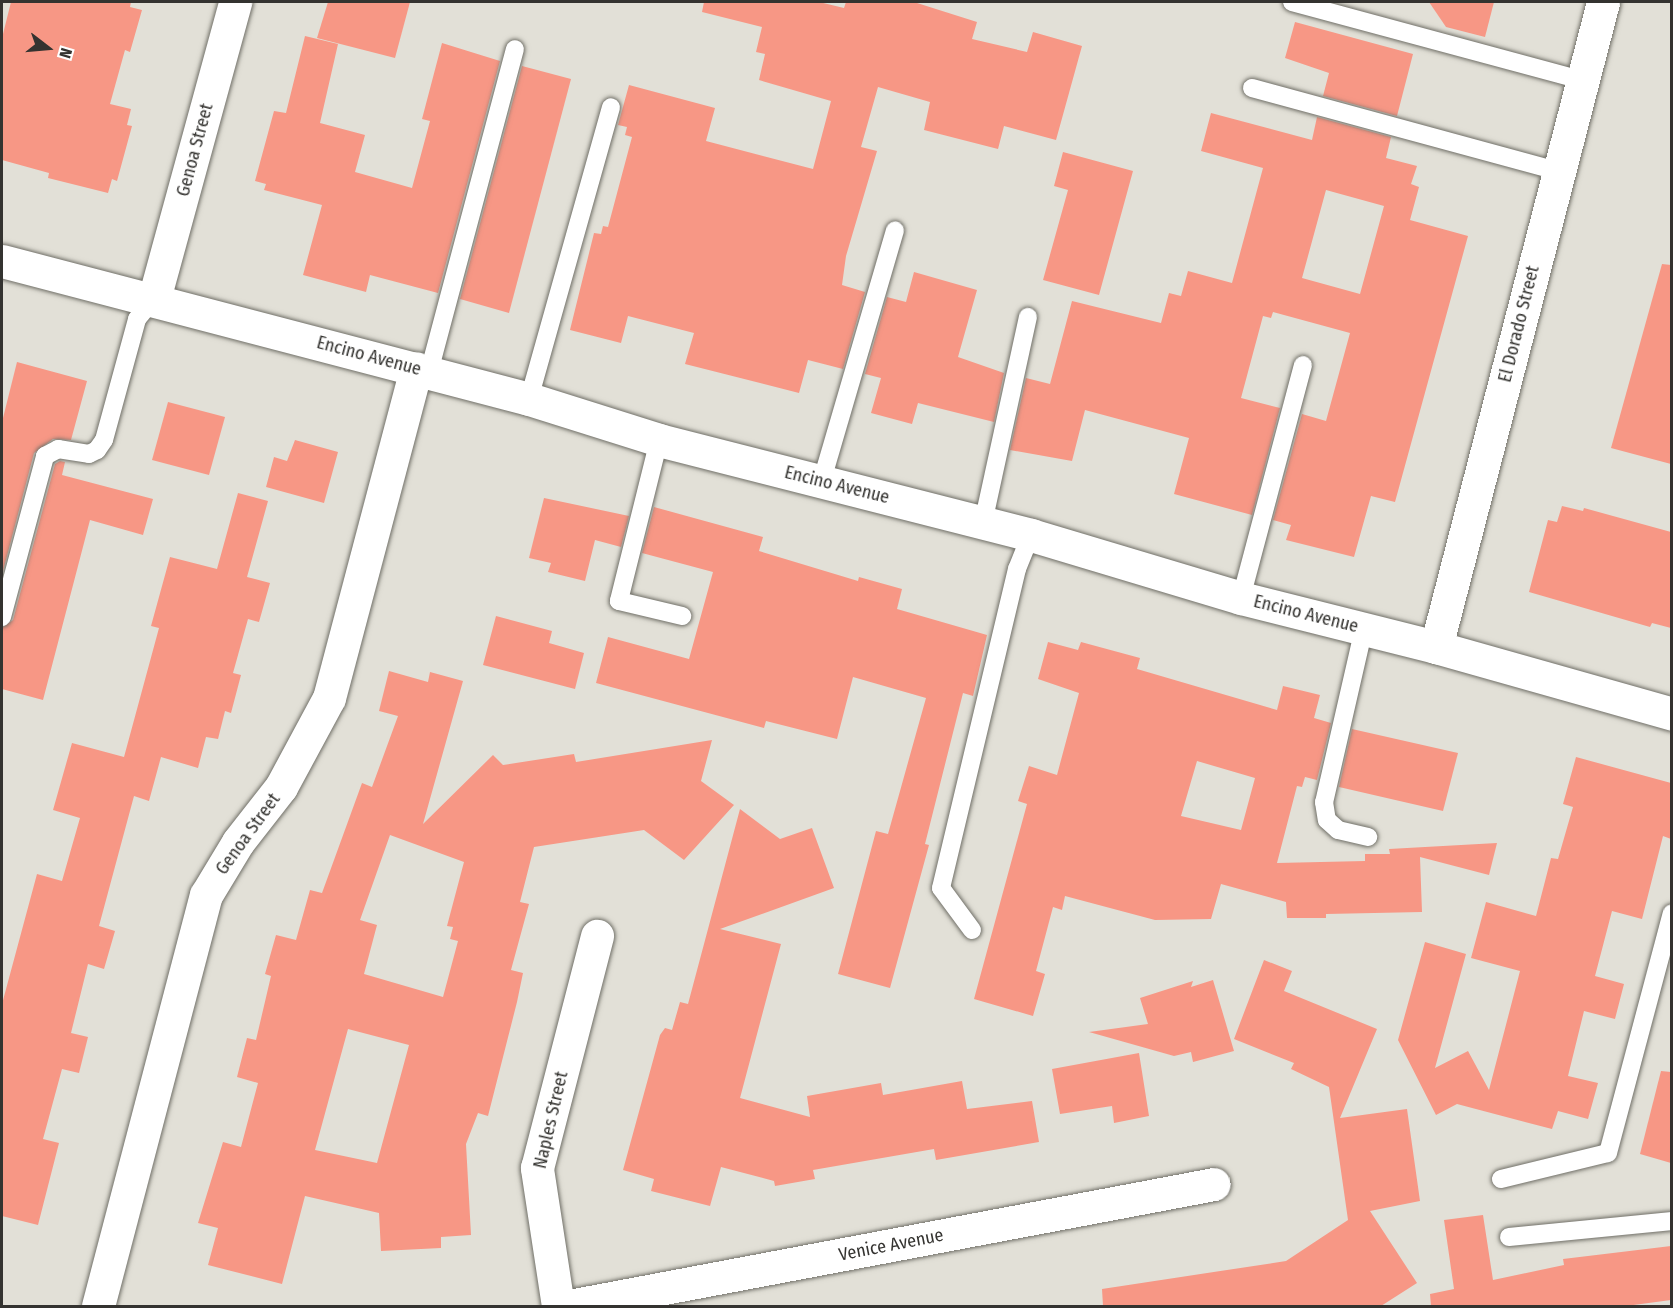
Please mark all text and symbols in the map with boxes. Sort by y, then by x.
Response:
north arrow [18,18,78,78]
text: N [55,46,76,60]
street label: Genoa Street [172,101,218,199]
street label: El Dorado Street [1494,263,1544,385]
street label: Encino Avenue [314,332,424,380]
street label: Encino Avenue [782,462,892,508]
street label: Encino Avenue [1251,591,1361,637]
street label: Genoa Street [211,789,285,879]
street label: Naples Street [529,1069,573,1171]
street label: Venice Avenue [837,1224,945,1266]

